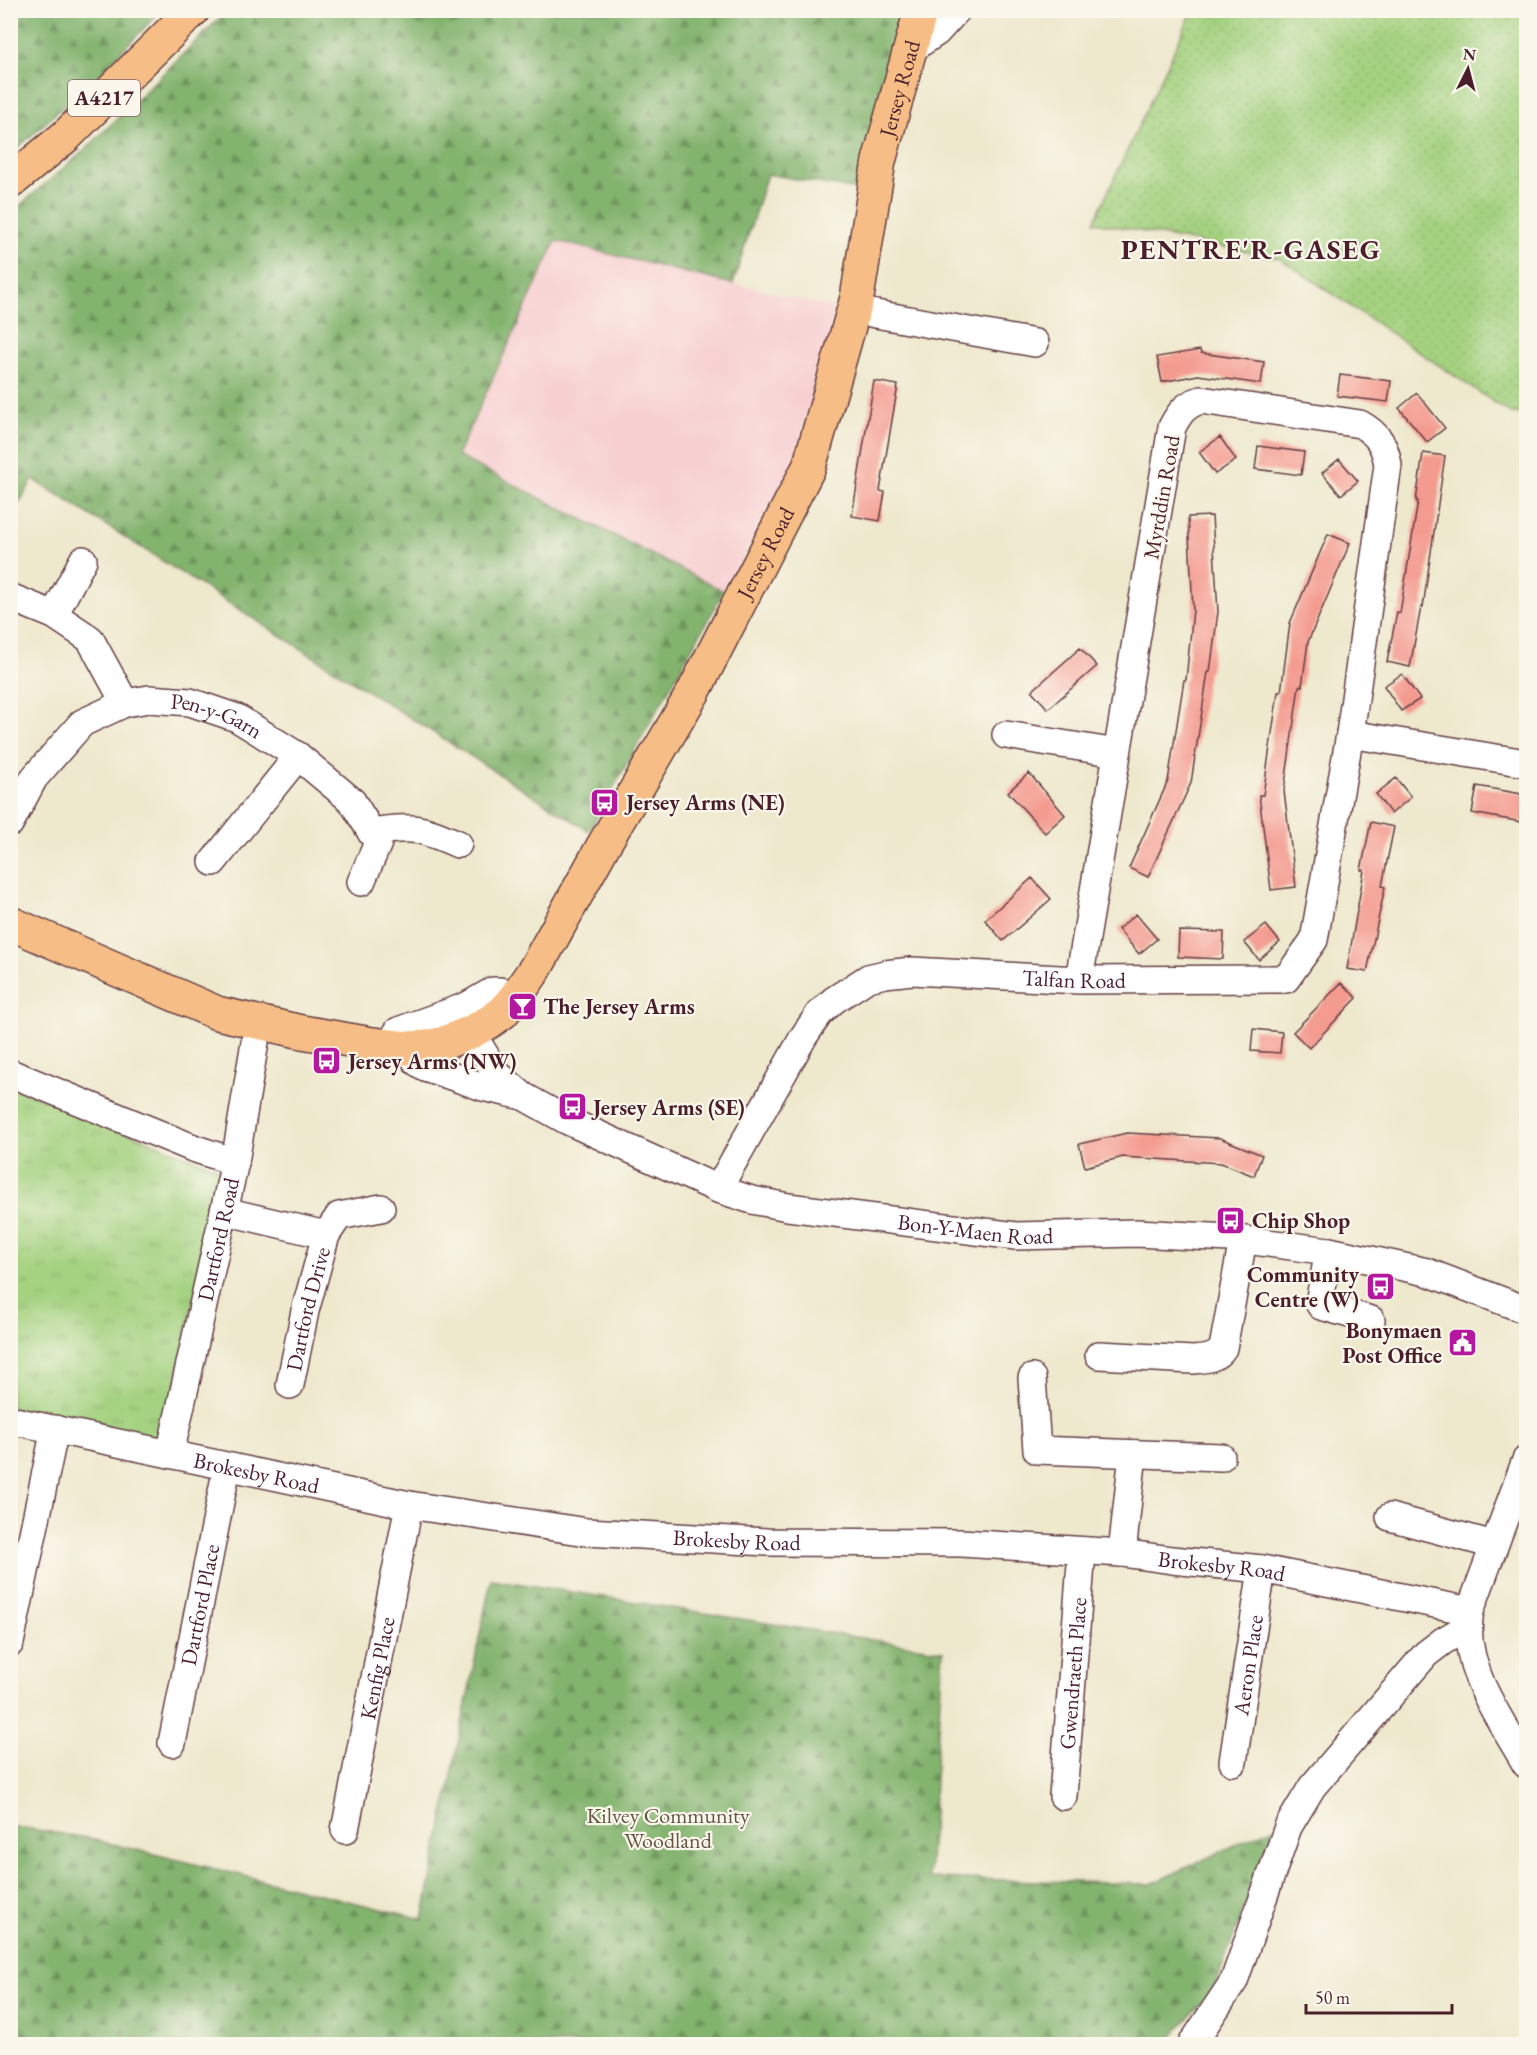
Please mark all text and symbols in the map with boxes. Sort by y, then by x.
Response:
street label: Jersey Road [872,36,927,142]
north arrow [1438,39,1498,99]
text: N [1462,43,1477,66]
road number: A4217 [68,80,140,116]
district label: PENTRE'R-GASEG [1121,231,1381,267]
street label: Myrddin Road [1136,432,1187,561]
street label: Jersey Road [729,501,801,605]
street label: Pen-y-Garn [170,687,268,746]
bus stop icon: Jersey Arms (NE) [589,786,621,818]
place label: Jersey Arms (NE) [624,788,785,817]
street label: Talfan Road [1021,963,1127,995]
bar icon: The Jersey Arms [506,990,538,1022]
place label: The Jersey Arms [543,992,695,1021]
bus stop icon: Jersey Arms (NW) [311,1045,343,1077]
place label: Jersey Arms (NW) [346,1047,517,1076]
bus stop icon: Jersey Arms (SE) [556,1091,588,1123]
place label: Jersey Arms (SE) [591,1093,745,1122]
street label: Dartford Road [190,1174,246,1304]
bus stop icon: Chip Shop [1215,1204,1247,1236]
place label: Chip Shop [1252,1206,1350,1235]
street label: Bon-Y-Maen Road [896,1207,1055,1252]
street label: Dartford Drive [279,1243,337,1374]
place label: Community Centre (W) [1247,1260,1359,1314]
bus stop icon: Community Centre (W) [1364,1271,1396,1303]
place label: Bonymaen Post Office [1342,1316,1443,1370]
public building icon: Bonymaen Post Office [1447,1327,1479,1359]
street label: Brokesby Road [191,1446,323,1501]
street label: Brokesby Road [672,1523,802,1557]
street label: Dartford Place [174,1541,226,1668]
street label: Brokesby Road [1156,1544,1289,1588]
street label: Gwendraeth Place [1053,1596,1093,1751]
street label: Aeron Place [1226,1612,1270,1718]
street label: Kenfig Place [353,1614,402,1722]
park label: Kilvey Community Woodland [586,1801,750,1855]
scale bar [1306,1977,1452,2015]
text: 50 m [1315,1986,1350,2009]

